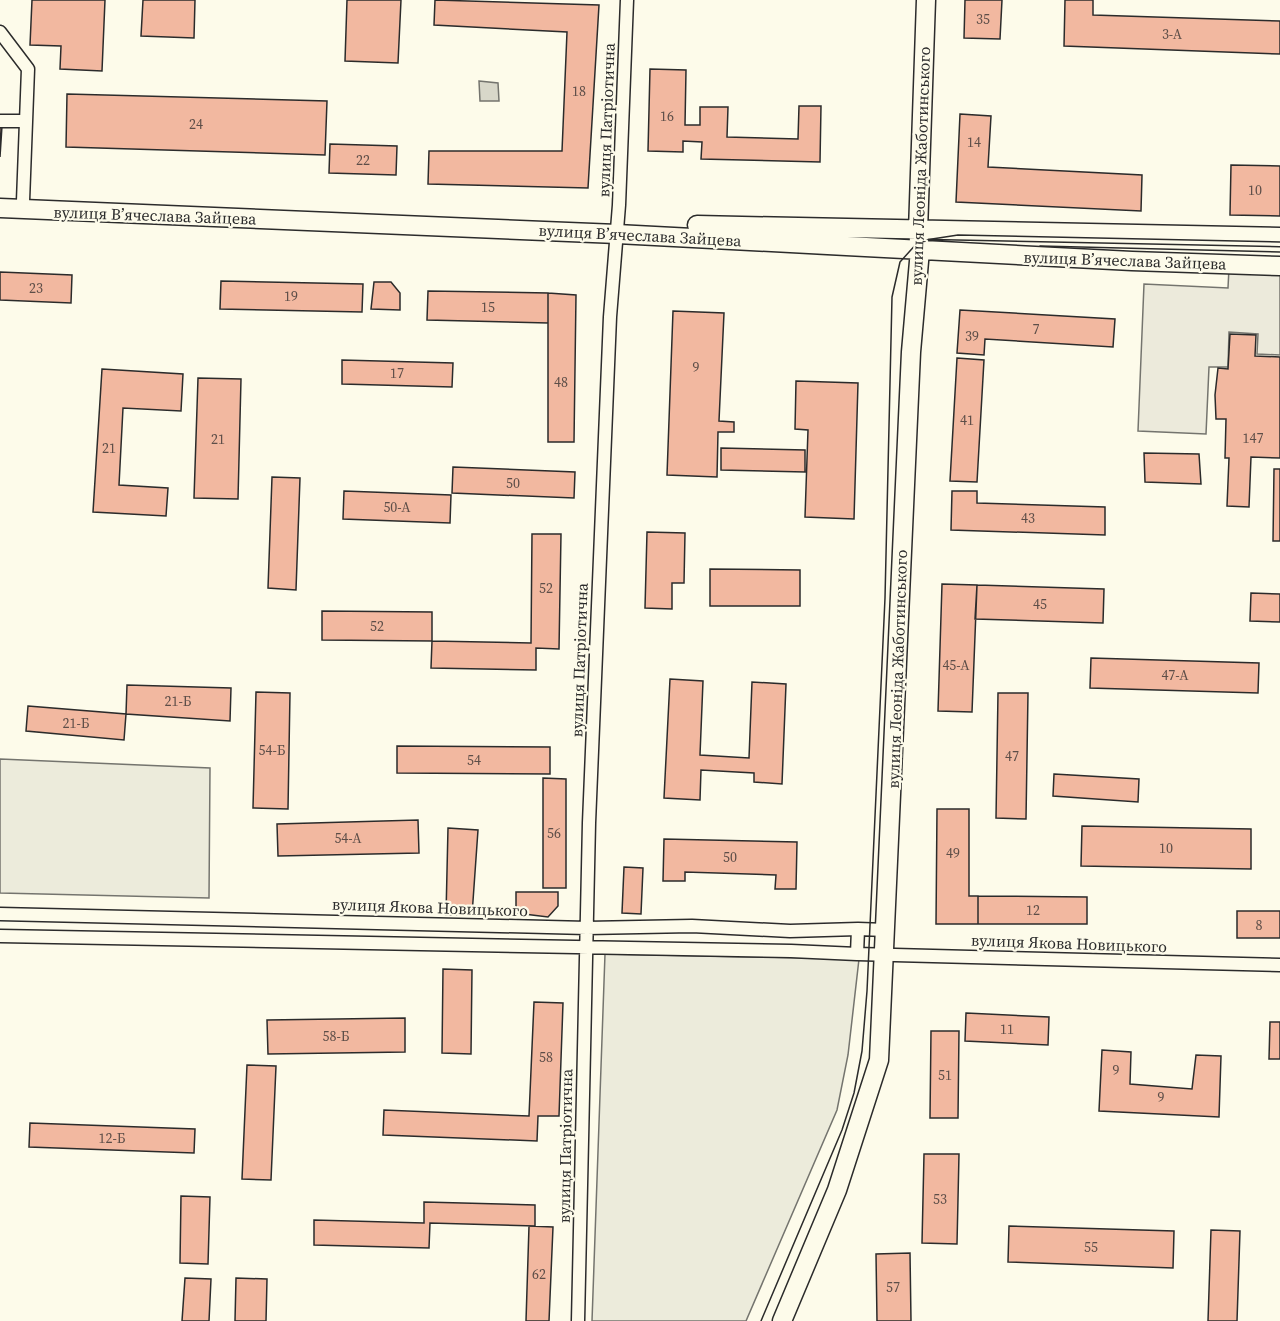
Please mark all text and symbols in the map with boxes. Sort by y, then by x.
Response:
house number: 35 [976,9,990,29]
house number: 3-А [1162,24,1183,44]
street label: вулиця Патріотична [592,42,620,198]
street label: вулиця Леоніда Жаботинського [905,46,935,286]
house number: 18 [572,81,586,101]
house number: 16 [660,106,674,126]
house number: 24 [189,114,203,134]
house number: 14 [967,132,981,152]
house number: 22 [356,150,370,170]
house number: 10 [1248,180,1262,200]
street label: вулиця Вʼячеслава Зайцева [53,200,258,230]
street label: вулиця Вʼячеслава Зайцева [538,219,743,251]
street label: вулиця Вʼячеслава Зайцева [1023,245,1228,275]
house number: 23 [29,278,43,298]
house number: 19 [284,286,298,306]
house number: 15 [481,297,495,317]
house number: 7 [1033,319,1040,339]
house number: 39 [965,326,979,346]
house number: 9 [693,357,700,377]
house number: 17 [390,363,404,383]
house number: 48 [554,372,568,392]
house number: 41 [960,410,974,430]
house number: 147 [1243,428,1264,448]
house number: 21 [211,429,225,449]
house number: 21 [102,438,116,458]
house number: 50 [506,473,520,493]
house number: 50-А [383,497,411,517]
house number: 43 [1021,508,1035,528]
street label: вулиця Леоніда Жаботинського [882,549,912,789]
house number: 52 [539,578,553,598]
street label: вулиця Патріотична [565,582,593,738]
house number: 45 [1033,594,1047,614]
house number: 52 [370,616,384,636]
house number: 45-А [942,655,970,675]
house number: 47-А [1161,665,1189,685]
house number: 21-Б [164,691,192,711]
house number: 21-Б [62,713,90,733]
house number: 54-Б [258,740,286,760]
house number: 47 [1005,746,1019,766]
house number: 54 [467,750,481,770]
house number: 56 [547,823,561,843]
house number: 54-А [334,828,362,848]
house number: 10 [1159,838,1173,858]
house number: 49 [946,843,960,863]
house number: 50 [723,847,737,867]
street label: вулиця Якова Новицького [332,893,529,921]
house number: 12 [1026,900,1040,920]
house number: 8 [1256,915,1263,935]
street label: вулиця Якова Новицького [971,929,1168,957]
house number: 11 [1000,1019,1014,1039]
house number: 58-Б [322,1026,350,1046]
house number: 58 [539,1047,553,1067]
house number: 9 [1113,1060,1120,1080]
house number: 51 [938,1065,952,1085]
street label: вулиця Патріотична [553,1068,577,1223]
house number: 9 [1158,1087,1165,1107]
house number: 12-Б [98,1128,126,1148]
house number: 53 [933,1189,947,1209]
house number: 55 [1084,1237,1098,1257]
house number: 62 [532,1264,546,1284]
house number: 57 [886,1277,900,1297]

